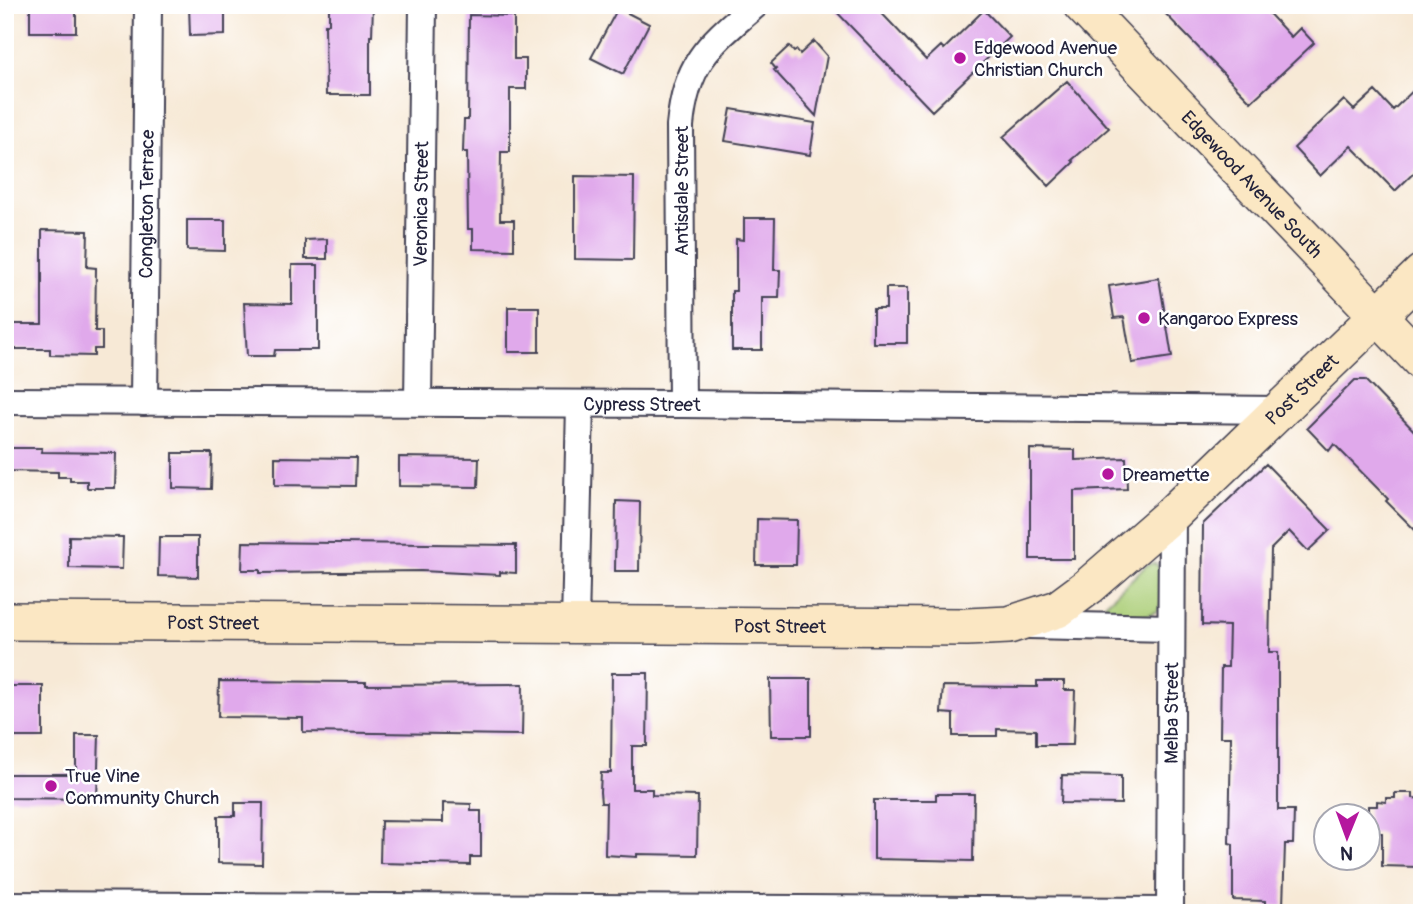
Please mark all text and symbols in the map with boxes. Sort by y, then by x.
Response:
place label: Edgewood Avenue Christian Church [974,36,1118,82]
marker: Edgewood Avenue Christian Church [952,50,968,66]
street label: Edgewood Avenue South [1176,106,1328,263]
street label: Antisdale Street [670,126,694,256]
street label: Congleton Terrace [134,129,160,279]
street label: Veronica Street [409,141,434,267]
place label: Kangaroo Express [1158,307,1298,331]
marker: Kangaroo Express [1136,310,1152,326]
street label: Post Street [1261,349,1344,431]
street label: Cypress Street [583,393,701,417]
place label: Dreamette [1122,463,1210,487]
marker: Dreamette [1100,466,1116,482]
street label: Post Street [167,611,260,636]
street label: Post Street [734,615,827,639]
street label: Melba Street [1160,662,1184,764]
place label: True Vine Community Church [65,764,219,810]
marker: True Vine Community Church [43,778,59,794]
north arrow [1312,802,1382,872]
text: N [1340,841,1353,865]

